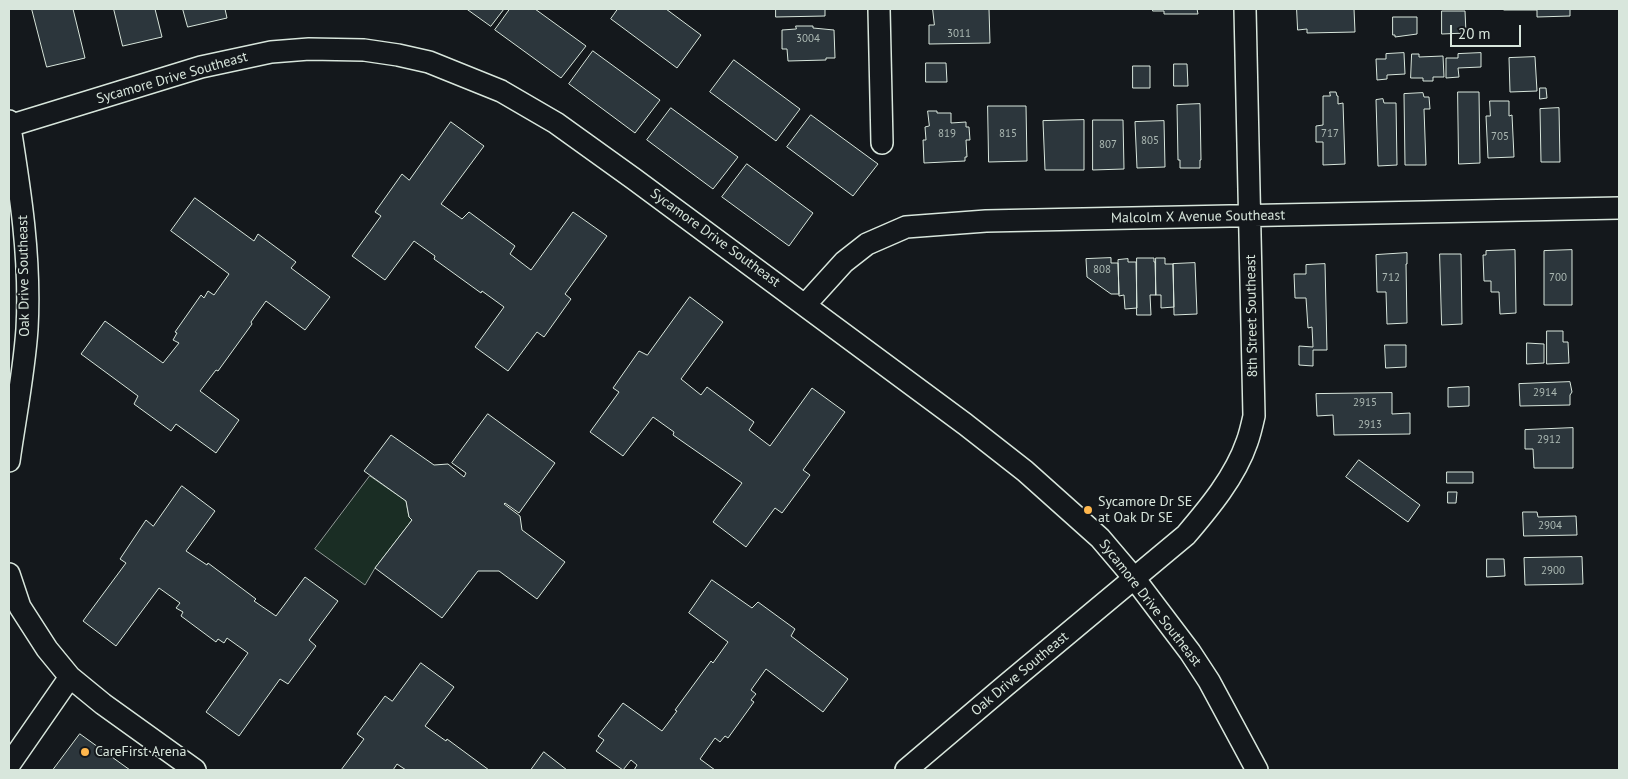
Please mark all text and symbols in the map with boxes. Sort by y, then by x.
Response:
scale bar [1453,15,1524,47]
text: 20 m [1458,24,1491,43]
house number: 3011 [947,27,971,41]
house number: 3004 [796,32,820,46]
street label: Sycamore Drive Southeast [95,48,249,108]
house number: 819 [938,127,956,141]
house number: 815 [999,127,1017,141]
house number: 717 [1321,127,1339,141]
house number: 705 [1491,130,1509,144]
house number: 805 [1141,134,1159,148]
house number: 807 [1099,138,1117,152]
street label: Sycamore Drive Southeast [647,185,783,291]
street label: Malcolm X Avenue Southeast [1111,207,1285,227]
street label: Oak Drive Southeast [15,215,33,337]
street label: 8th Street Southeast [1243,254,1261,378]
house number: 808 [1093,263,1111,277]
house number: 712 [1382,271,1400,285]
house number: 700 [1549,271,1567,285]
house number: 2914 [1533,386,1557,400]
house number: 2915 [1353,396,1377,410]
house number: 2913 [1358,418,1382,432]
house number: 2912 [1537,433,1561,447]
place label: Sycamore Dr SE at Oak Dr SE [1098,494,1192,526]
marker: Sycamore Dr SE at Oak Dr SE [1082,504,1094,516]
house number: 2904 [1538,519,1562,533]
street label: Sycamore Drive Southeast [1095,536,1205,670]
house number: 2900 [1541,564,1565,578]
street label: Oak Drive Southeast [968,628,1072,720]
place label: CareFirst Arena [95,744,186,760]
marker: CareFirst Arena [79,746,91,758]

